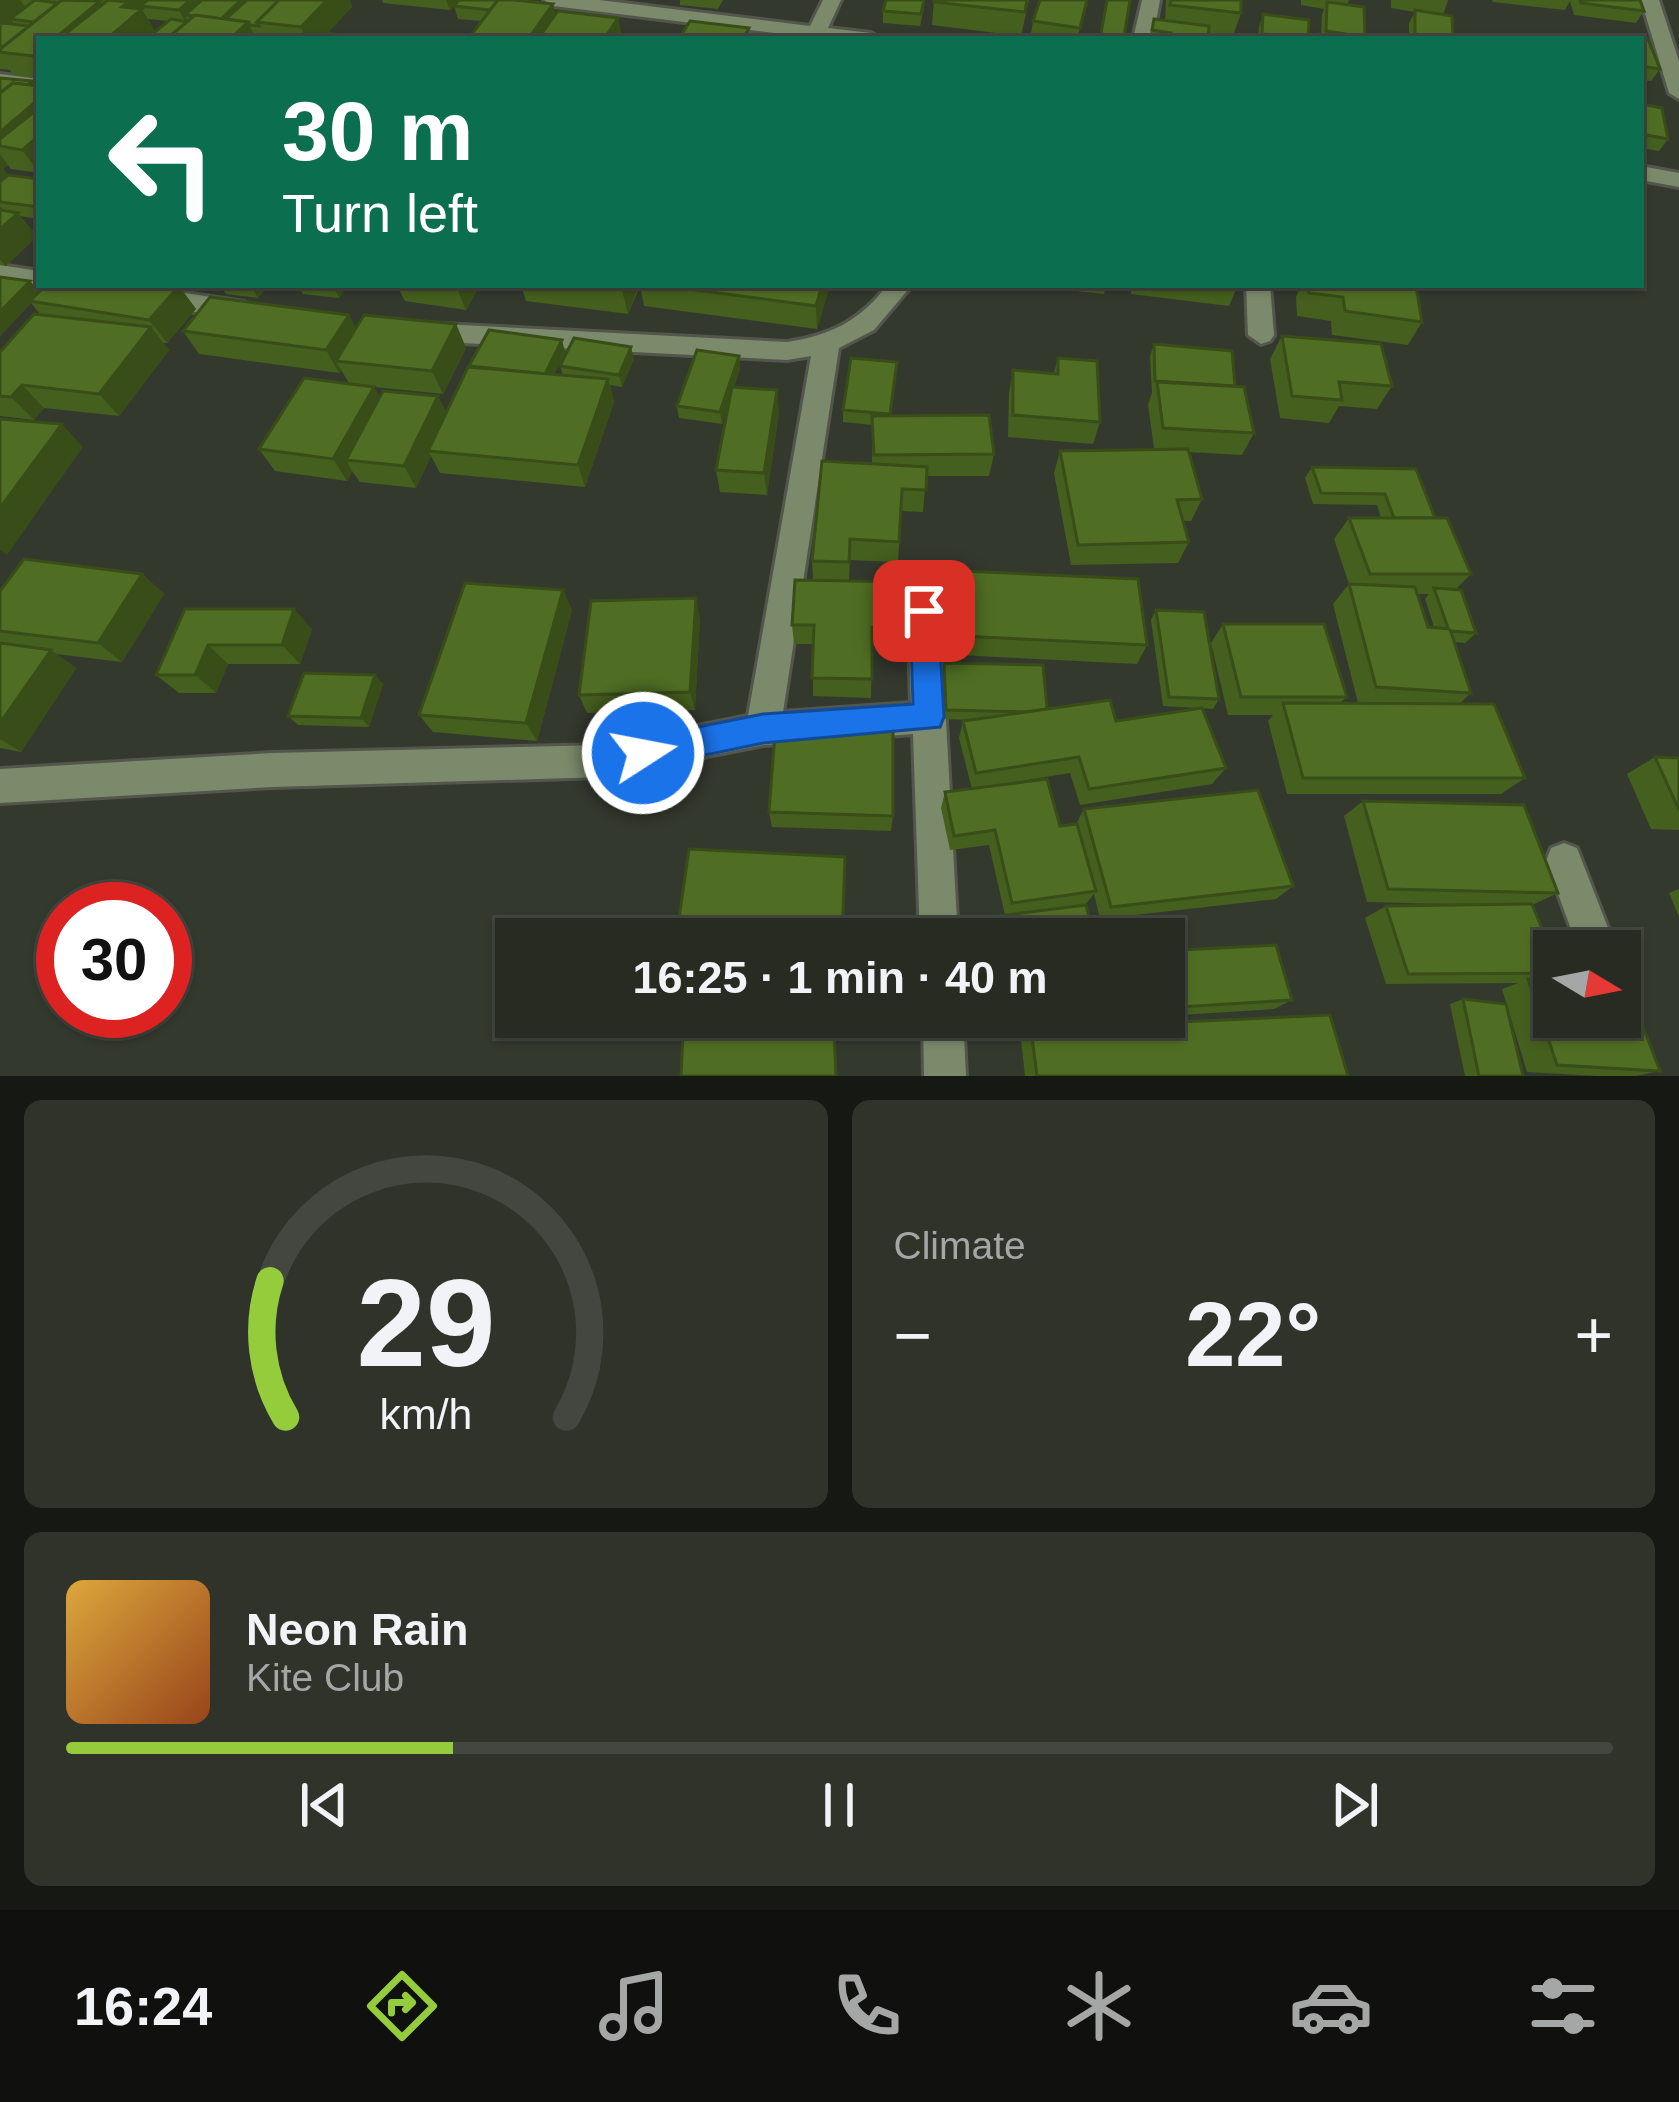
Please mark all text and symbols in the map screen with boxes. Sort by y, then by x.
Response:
icon: left [84,84,240,240]
text: 30 m [282,84,473,178]
text: Turn left [282,183,478,243]
pin [873,560,975,662]
icon: arrive [891,578,957,644]
position arrow [580,690,706,816]
speed limit sign: 30 [36,882,192,1038]
north arrow [1533,930,1641,1038]
map controls [1533,930,1641,1038]
text: 16:25 · 1 min · 40 m [632,952,1048,1003]
text: Climate [894,1224,1026,1267]
text: 29 [356,1253,495,1392]
text: 22° [1185,1285,1321,1385]
text: − [894,1298,932,1372]
text: + [1574,1298,1613,1372]
text: km/h [379,1390,472,1438]
text: Neon Rain [246,1604,469,1655]
text: Kite Club [246,1656,404,1699]
icon: previous [291,1772,357,1838]
icon: pause [806,1772,872,1838]
icon: next [1322,1772,1388,1838]
icon: directions [360,1964,444,2048]
icon: music [592,1964,676,2048]
icon: phone [825,1964,909,2048]
icon: climate [1057,1964,1141,2048]
icon: car [1289,1964,1373,2048]
icon: filters [1521,1964,1605,2048]
text: 16:24 [74,1976,212,2036]

